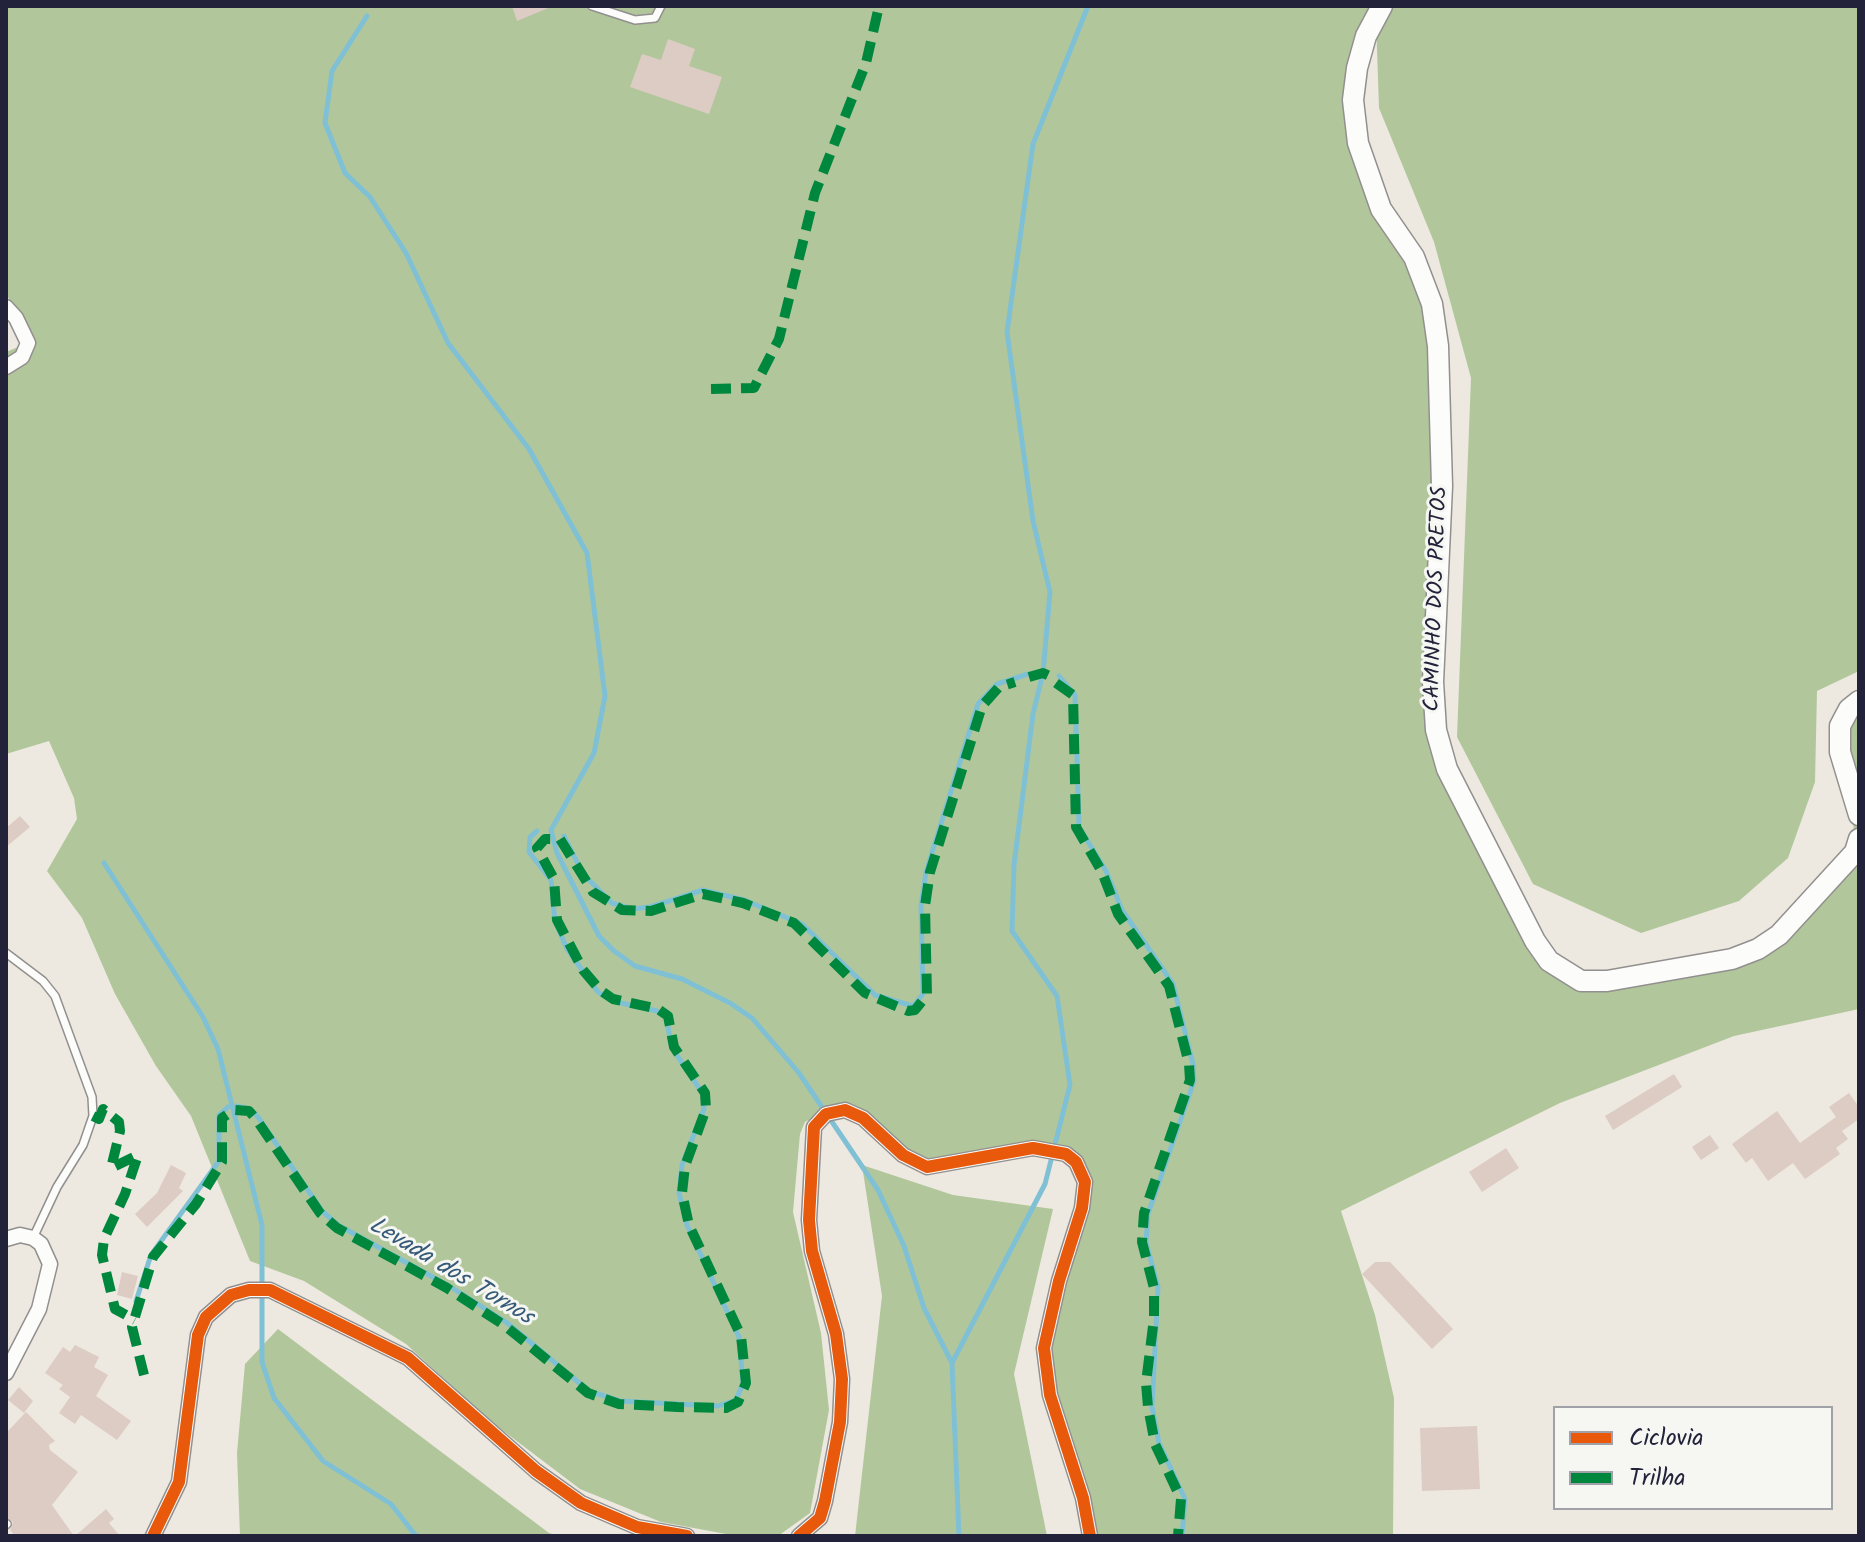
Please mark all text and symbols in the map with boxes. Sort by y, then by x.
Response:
street label: CAMINHO DOS PRETOS [1421,486,1455,712]
water label: Levada dos Tornos [363,1213,537,1333]
legend [1553,1406,1833,1510]
text: Ciclovia [1629,1419,1704,1458]
text: Trilha [1629,1459,1686,1498]

